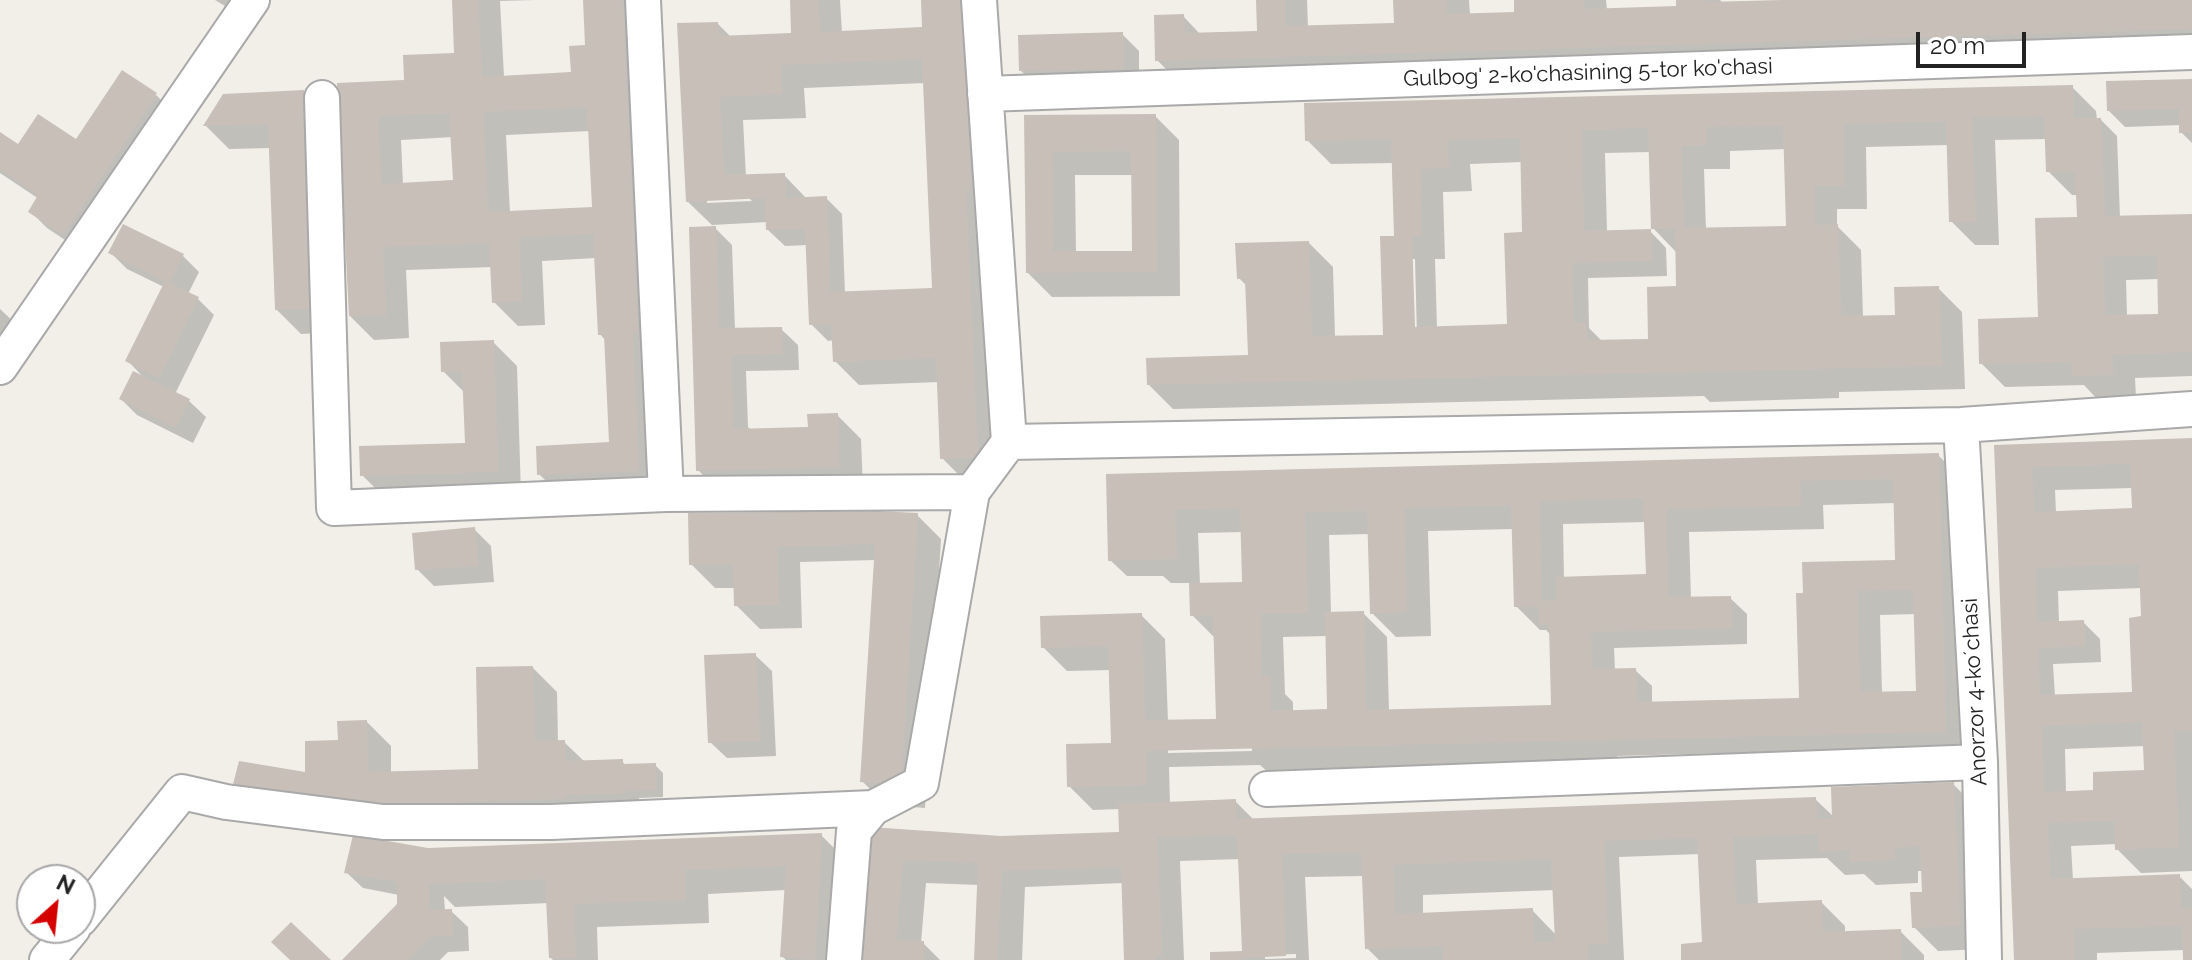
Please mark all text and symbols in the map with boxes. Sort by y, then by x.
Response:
scale bar [1920,16,2030,66]
text: 20 m [1930,31,1985,60]
street label: Gulbog' 2-ko'chasining 5-tor ko'chasi [1403,53,1773,93]
street label: Аnorzor 4-koʼchasi [1957,597,1993,787]
north arrow [16,864,96,944]
text: N [53,869,79,900]

